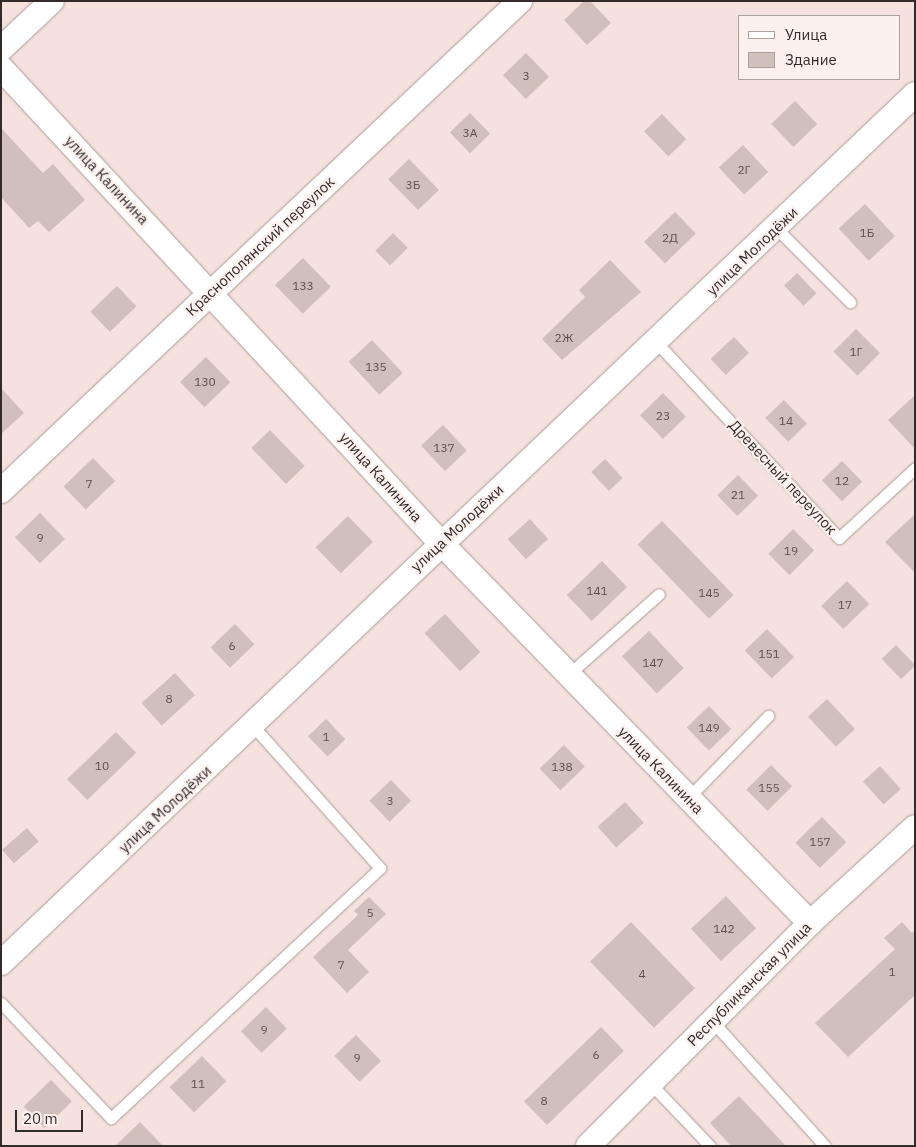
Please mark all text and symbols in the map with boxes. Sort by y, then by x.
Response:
legend [738,15,901,80]
text: Улица [785,25,827,44]
text: Здание [785,50,837,69]
house number: 3 [522,69,530,83]
house number: 3А [463,126,477,140]
street label: улица Калинина [61,132,153,228]
house number: 2Г [737,163,751,177]
street label: Краснополянский переулок [182,172,338,320]
house number: 3Б [406,178,420,192]
street label: улица Молодёжи [703,203,801,299]
house number: 1Б [860,226,874,240]
house number: 2Д [662,231,678,245]
house number: 133 [292,279,314,293]
house number: 2Ж [555,331,573,345]
house number: 1Г [849,345,863,359]
house number: 135 [365,360,387,374]
house number: 130 [194,375,216,389]
house number: 23 [656,409,670,423]
house number: 14 [779,414,793,428]
street label: Древесный переулок [725,416,841,538]
street label: улица Калинина [336,428,426,526]
house number: 137 [433,441,455,455]
house number: 12 [835,474,849,488]
house number: 7 [85,477,93,491]
street label: улица Молодёжи [407,481,507,575]
house number: 21 [731,488,745,502]
house number: 9 [36,531,44,545]
house number: 19 [784,544,798,558]
house number: 141 [586,584,608,598]
house number: 145 [698,586,720,600]
house number: 17 [838,598,852,612]
house number: 6 [228,639,236,653]
house number: 151 [758,647,780,661]
house number: 147 [642,656,664,670]
house number: 8 [165,692,173,706]
house number: 149 [698,721,720,735]
street label: улица Калинина [615,722,707,818]
house number: 1 [322,730,330,744]
house number: 10 [95,759,109,773]
house number: 138 [551,760,573,774]
street label: улица Молодёжи [115,762,215,856]
house number: 155 [758,781,780,795]
house number: 3 [386,794,394,808]
house number: 157 [809,835,831,849]
house number: 5 [366,906,374,920]
street label: Республиканская улица [683,918,815,1050]
house number: 142 [713,922,735,936]
house number: 7 [337,958,345,972]
house number: 1 [888,965,896,979]
house number: 4 [638,967,646,981]
house number: 9 [260,1023,268,1037]
house number: 6 [592,1048,600,1062]
house number: 9 [353,1051,361,1065]
house number: 11 [191,1077,205,1091]
house number: 8 [540,1094,548,1108]
scale bar [18,1100,85,1132]
text: 20 m [23,1109,58,1128]

